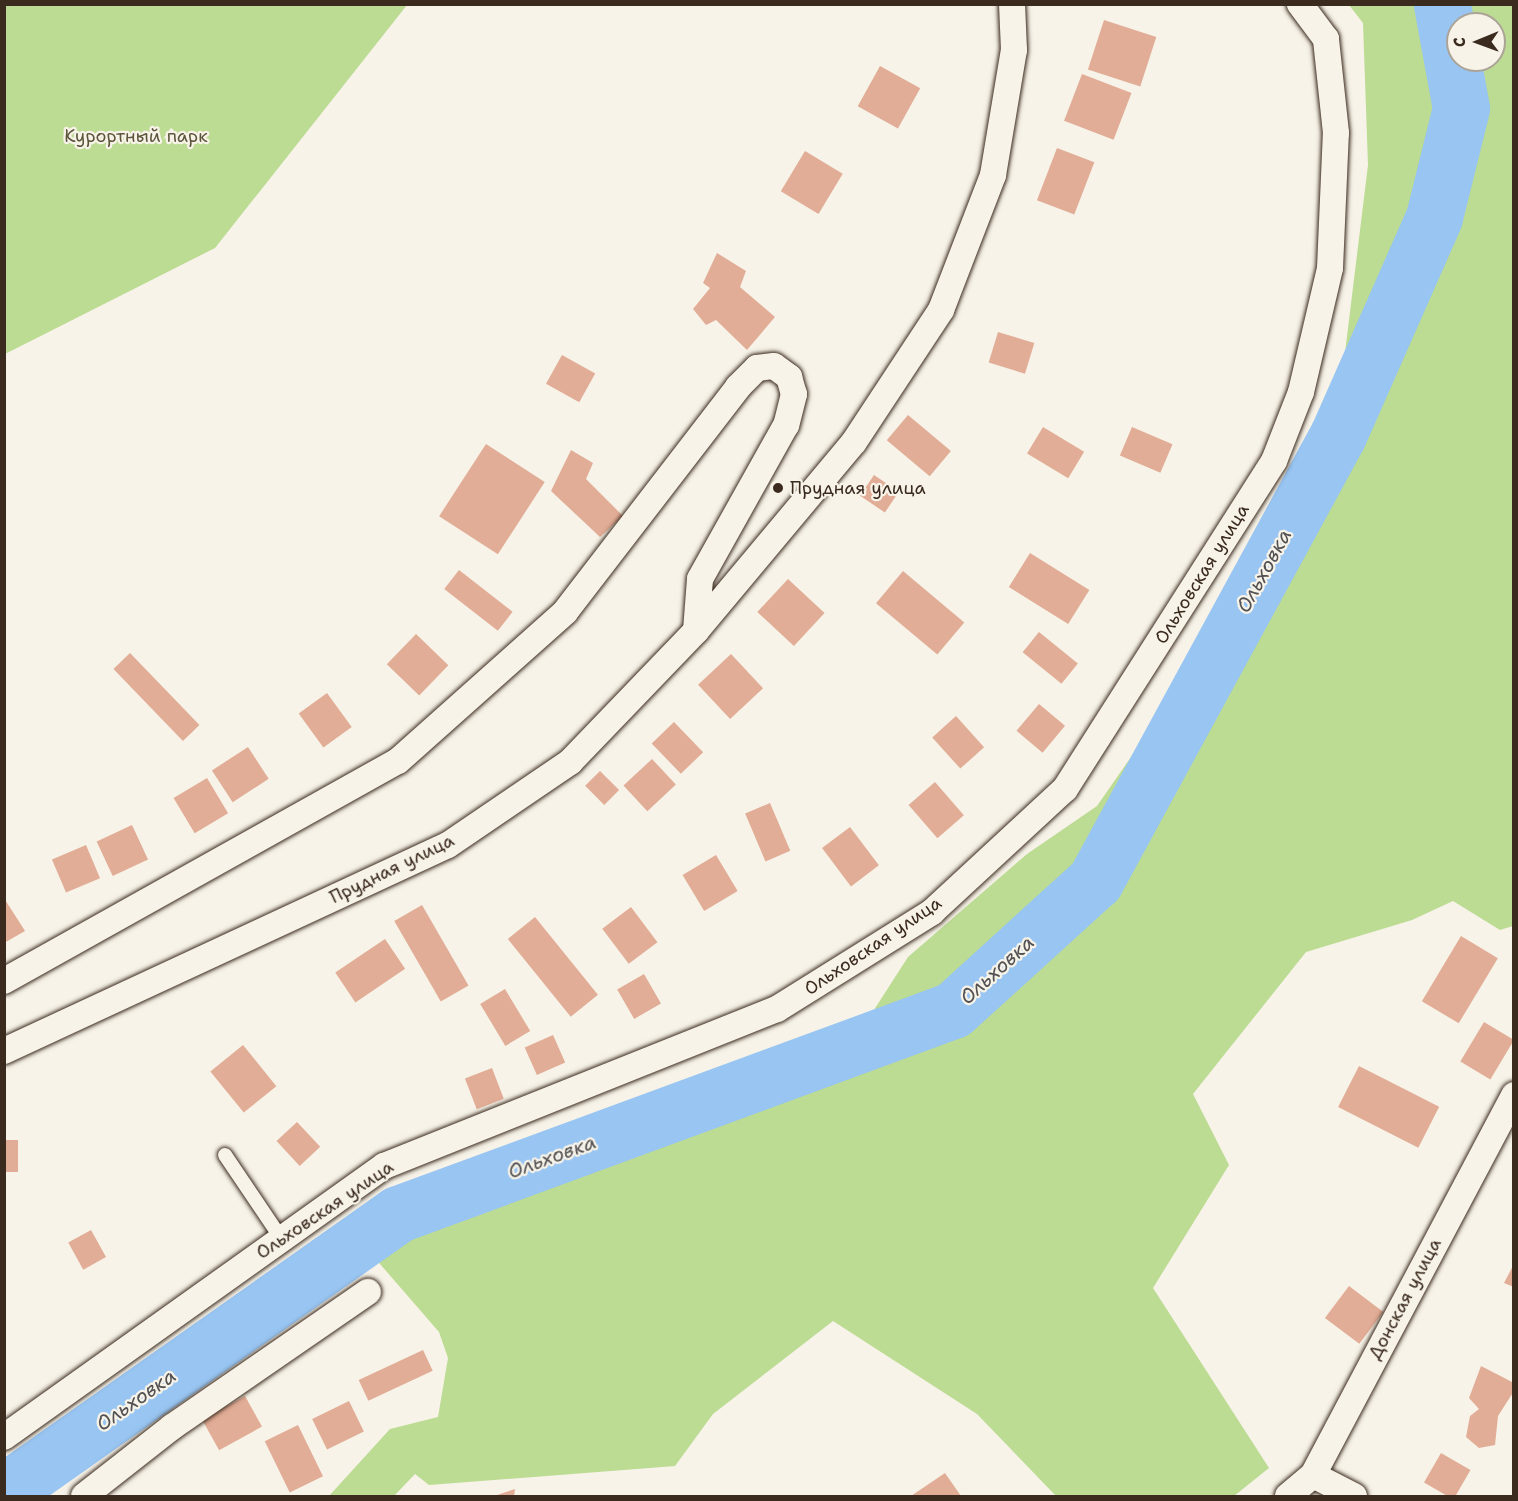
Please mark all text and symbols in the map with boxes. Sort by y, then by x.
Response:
north arrow [1446,12,1506,72]
text: С [1449,37,1470,47]
park label: Курортный парк [64,125,208,147]
place label: Прудная улица [790,477,926,499]
marker: Прудная улица [771,481,785,495]
street label: Ольховская улица [1150,500,1254,648]
water label: Ольховка [1231,525,1297,617]
street label: Прудная улица [326,830,458,908]
street label: Ольховская улица [800,892,946,1000]
water label: Ольховка [955,930,1039,1010]
water label: Ольховка [505,1130,599,1184]
street label: Ольховская улица [252,1156,398,1264]
street label: Донская улица [1364,1235,1446,1363]
water label: Ольховка [91,1364,181,1436]

